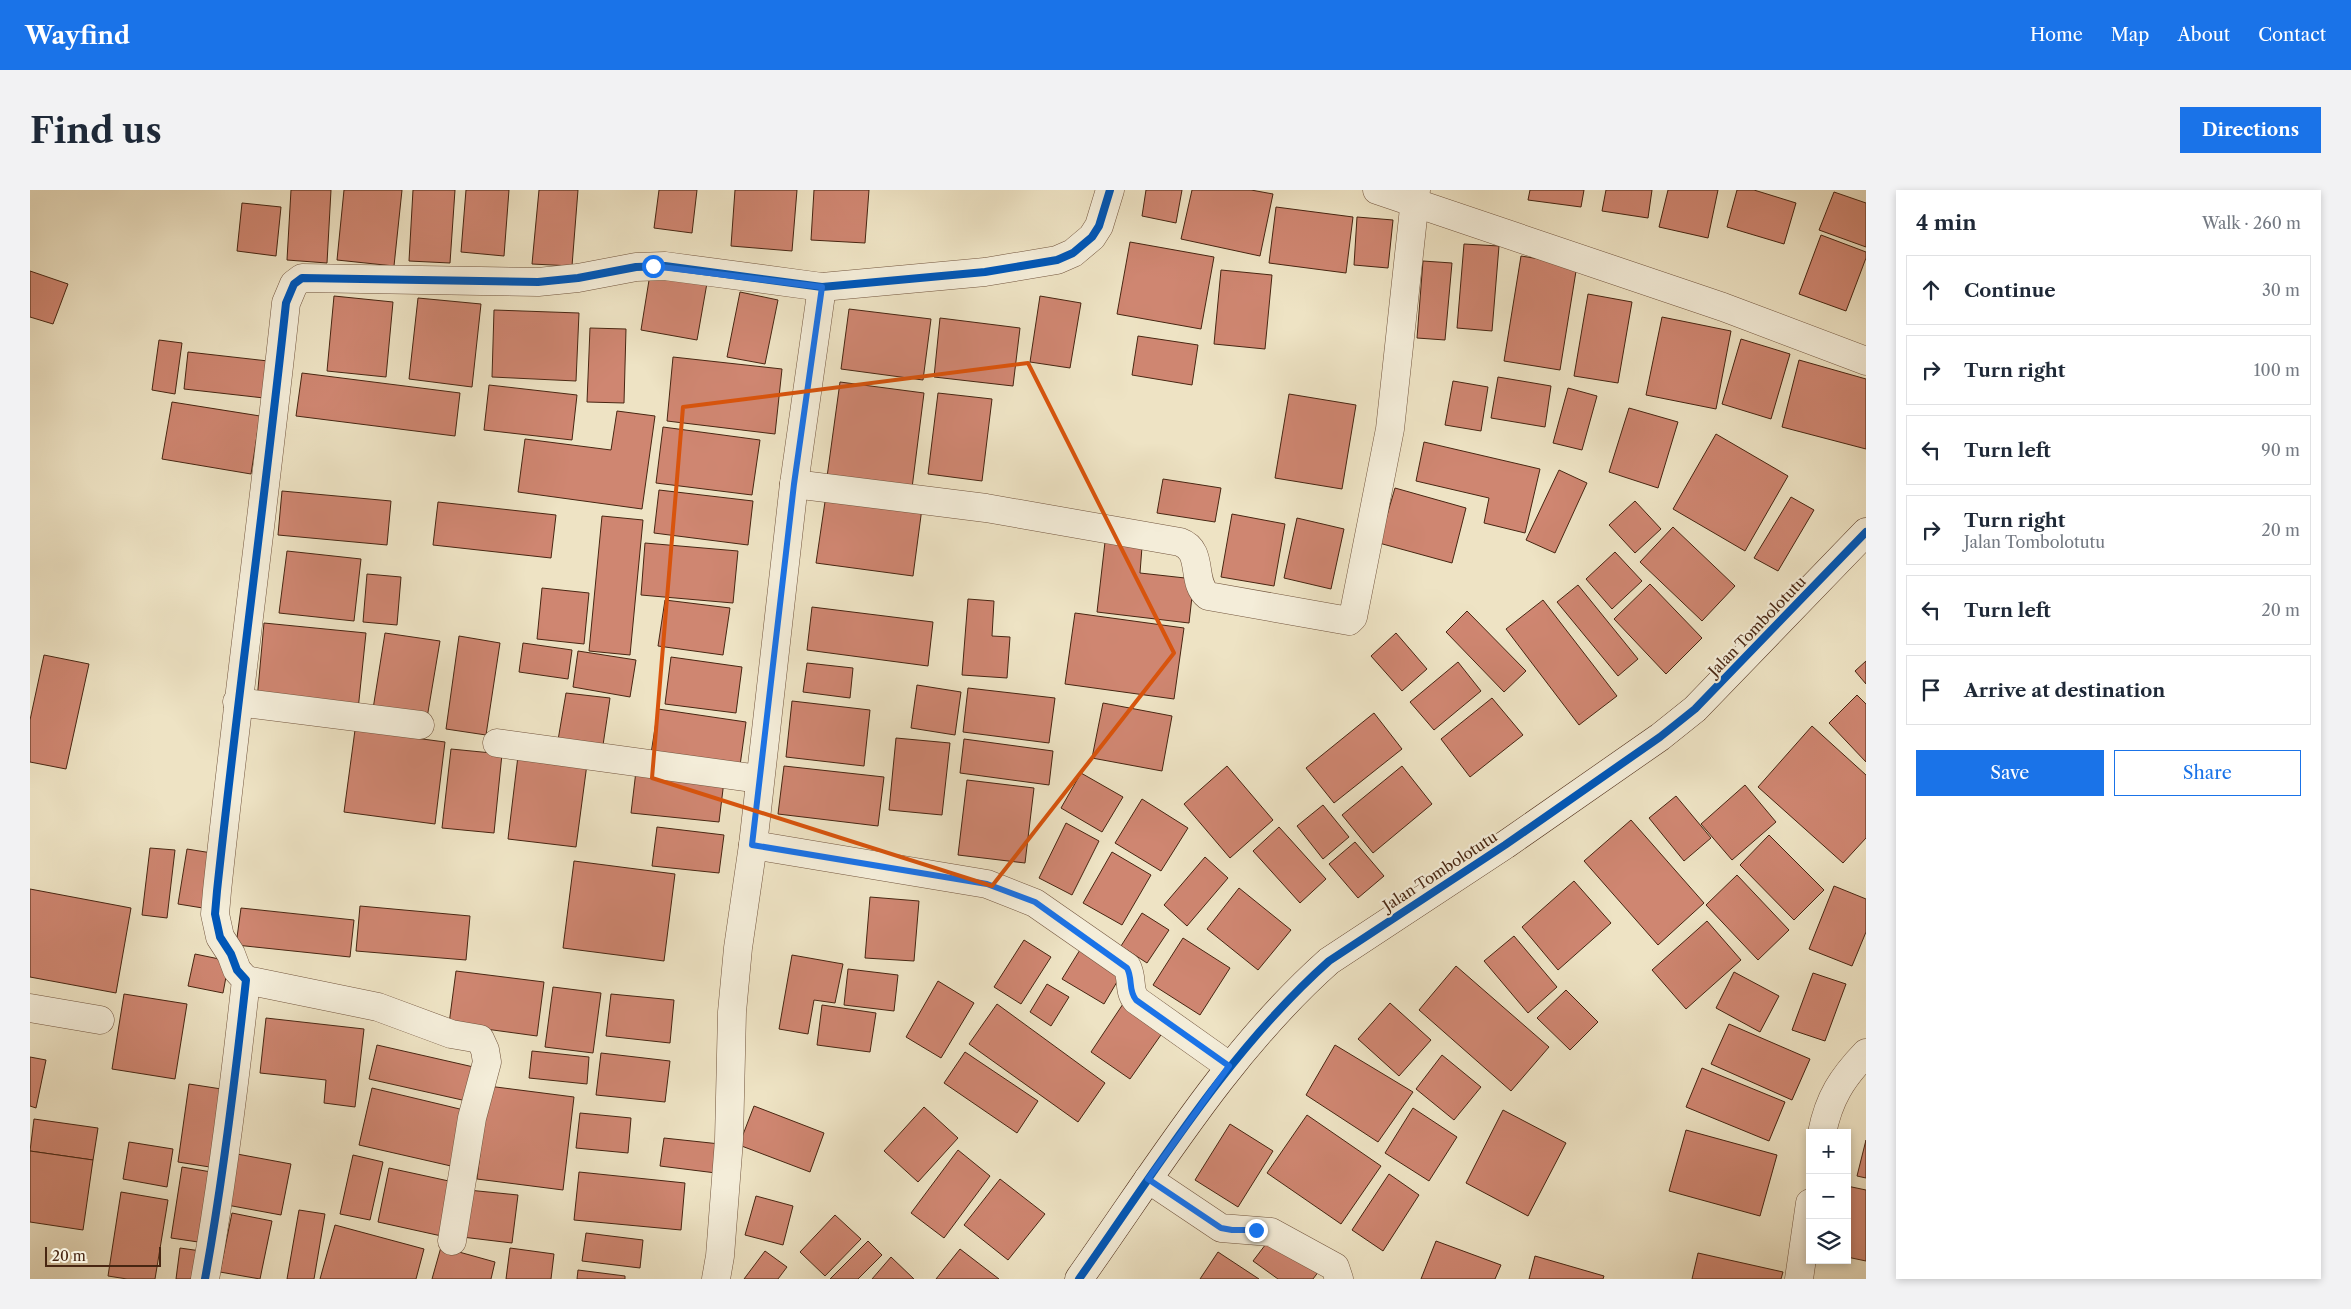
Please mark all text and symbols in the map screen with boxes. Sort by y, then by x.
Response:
text: Wayfind [25,21,130,50]
text: Home [2030,24,2083,46]
text: Map [2111,24,2149,46]
text: About [2177,24,2230,46]
text: Contact [2258,24,2326,46]
button: Directions [2180,107,2321,153]
text: Find us [30,109,162,152]
text: 4 min [1916,210,1977,235]
text: Walk · 260 m [2202,213,2301,233]
route start [642,255,665,278]
icon: ahead [1917,276,1945,304]
text: Continue [1964,279,2056,302]
text: 30 m [2262,280,2300,300]
icon: right [1917,356,1945,384]
text: Turn right [1964,359,2065,382]
text: 100 m [2254,360,2300,380]
icon: left [1917,436,1945,464]
text: Turn left [1964,439,2051,462]
text: 90 m [2261,440,2300,460]
text: Turn right [1964,509,2065,532]
icon: right [1917,516,1945,544]
text: 20 m [2261,520,2300,540]
text: Jalan Tombolotutu [1964,532,2105,552]
street label: Jalan Tombolotutu [1703,572,1810,682]
icon: left [1917,596,1945,624]
text: Turn left [1964,599,2051,622]
text: 20 m [2261,600,2300,620]
icon: arrive [1917,676,1945,704]
text: Arrive at destination [1964,679,2165,702]
button: Save [1916,750,2104,796]
button: Share [2114,750,2301,796]
street label: Jalan Tombolotutu [1378,827,1501,916]
map controls [1806,1129,1851,1264]
button: + [1806,1129,1851,1174]
button: − [1806,1174,1851,1219]
route end [1245,1219,1268,1242]
button: layers [1806,1219,1851,1264]
scale bar [45,1244,161,1267]
text: 20 m [52,1247,86,1265]

